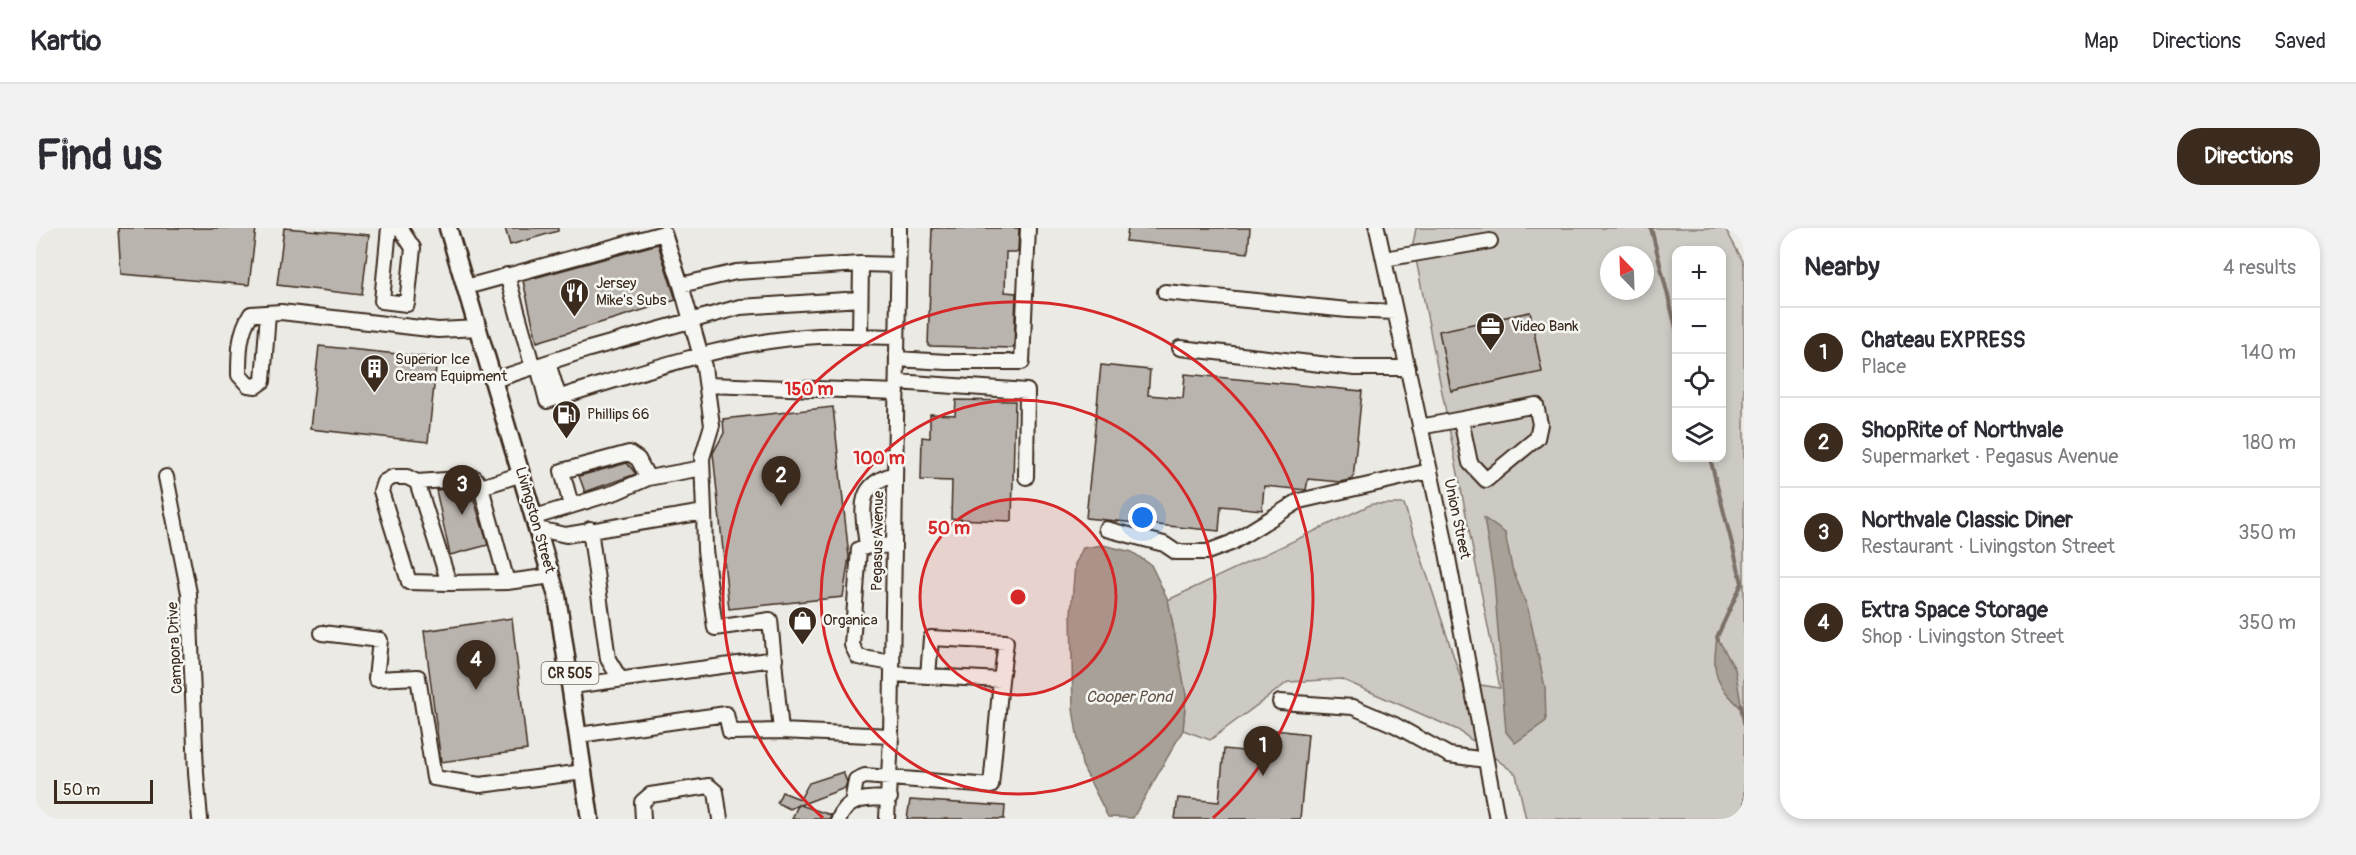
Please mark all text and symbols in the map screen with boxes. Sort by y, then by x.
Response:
text: Kartio [30,24,101,59]
text: Map [2084,28,2119,55]
text: Directions [2152,28,2241,55]
text: Saved [2274,28,2326,55]
button: Directions [2177,128,2320,185]
text: Find us [36,130,162,182]
north arrow [1600,246,1654,300]
map controls [1672,246,1726,462]
button: + [1672,246,1726,300]
text: Nearby [1804,251,1880,283]
text: 4 results [2223,255,2296,280]
place label: Jersey Mike's Subs [596,274,667,310]
restaurant icon: Jersey Mike's Subs [559,276,591,318]
button: − [1672,300,1726,354]
office icon: Video Bank [1474,310,1506,352]
place label: Video Bank [1511,317,1579,336]
text: Chateau EXPRESS [1861,326,2026,354]
text: 1 [1820,340,1827,365]
text: 140 m [2241,340,2296,365]
place label: Superior Ice Cream Equipment [395,350,508,386]
building icon: Superior Ice Cream Equipment [358,352,390,394]
button: locate [1672,354,1726,408]
text: Place [1861,354,1906,379]
text: 150 m [785,378,834,401]
fuel station icon: Phillips 66 [550,398,582,440]
place label: Phillips 66 [587,405,649,424]
button: layers [1672,408,1726,462]
text: ShopRite of Northvale [1861,416,2063,444]
text: 2 [1818,430,1829,455]
text: 180 m [2242,430,2296,455]
text: Supermarket · Pegasus Avenue [1861,444,2118,469]
text: 100 m [853,447,905,470]
pin: 2 [762,456,800,506]
street label: Livingston Street [511,465,560,576]
pin: 3 [442,466,482,515]
street label: Union Street [1439,477,1475,562]
street label: Pegasus Avenue [868,490,888,591]
your location [1128,503,1157,532]
text: Northvale Classic Diner [1861,506,2073,534]
text: 50 m [928,517,970,540]
text: 3 [1818,520,1829,545]
text: 350 m [2238,520,2296,545]
text: Restaurant · Livingston Street [1861,534,2115,559]
centre of rings [1008,587,1028,607]
text: Extra Space Storage [1861,596,2048,624]
street label: Campora Drive [163,601,187,695]
shop icon: Organica [786,604,818,646]
text: 4 [1818,610,1829,635]
text: 350 m [2238,610,2296,635]
place label: Organica [823,611,878,630]
text: Shop · Livingston Street [1861,624,2064,649]
pin: 4 [456,640,496,690]
road number: CR 505 [542,662,598,684]
water label: Cooper Pond [1086,687,1174,707]
pin: 1 [1244,726,1282,776]
scale bar [54,777,153,804]
text: 50 m [63,780,100,800]

